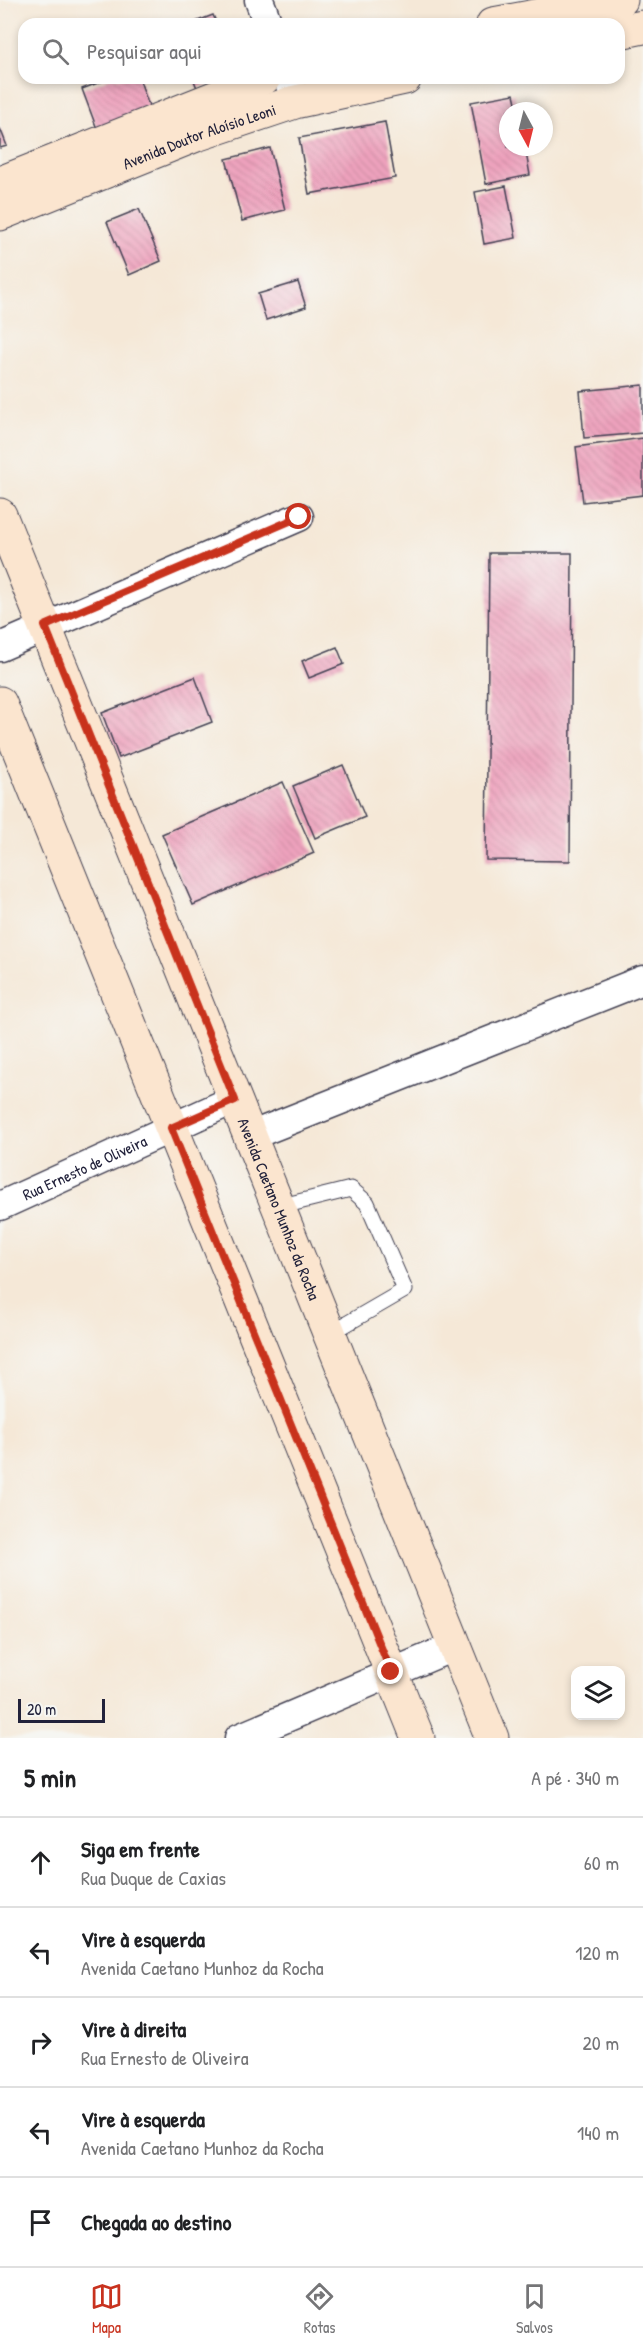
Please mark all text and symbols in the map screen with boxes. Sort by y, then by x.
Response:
search box [18,18,625,84]
icon: search [39,35,72,68]
text: Pesquisar aqui [87,36,202,66]
street label: Avenida Doutor Aloísio Leoni [119,98,279,174]
north arrow [499,102,553,156]
route start [285,503,311,529]
street label: Avenida Caetano Munhoz da Rocha [233,1115,326,1303]
street label: Rua Ernesto de Oliveira [19,1130,150,1205]
route end [377,1658,403,1684]
map controls [571,1666,625,1720]
button: layers [571,1666,625,1720]
scale bar [18,1696,105,1724]
text: 20 m [27,1698,56,1720]
text: 5 min [24,1760,76,1795]
text: A pé · 340 m [531,1764,619,1791]
text: Siga em frente [81,1834,200,1864]
icon: ahead [24,1846,57,1879]
text: 60 m [584,1849,619,1876]
text: Rua Duque de Caxias [81,1864,226,1891]
text: Vire à esquerda [81,1924,205,1954]
icon: left [24,1936,57,1969]
text: 120 m [575,1939,619,1966]
text: Avenida Caetano Munhoz da Rocha [81,1954,324,1981]
text: Vire à direita [81,2014,186,2044]
icon: right [24,2026,57,2059]
text: 20 m [582,2029,619,2056]
text: Rua Ernesto de Oliveira [81,2044,249,2071]
text: Vire à esquerda [81,2104,205,2134]
icon: left [24,2116,57,2149]
text: 140 m [577,2119,619,2146]
text: Avenida Caetano Munhoz da Rocha [81,2134,324,2161]
icon: arrive [24,2206,57,2239]
text: Chegada ao destino [81,2207,231,2237]
tab: Mapa [90,2280,123,2338]
tab: Rotas [303,2280,336,2338]
tab: Salvos [516,2280,553,2338]

